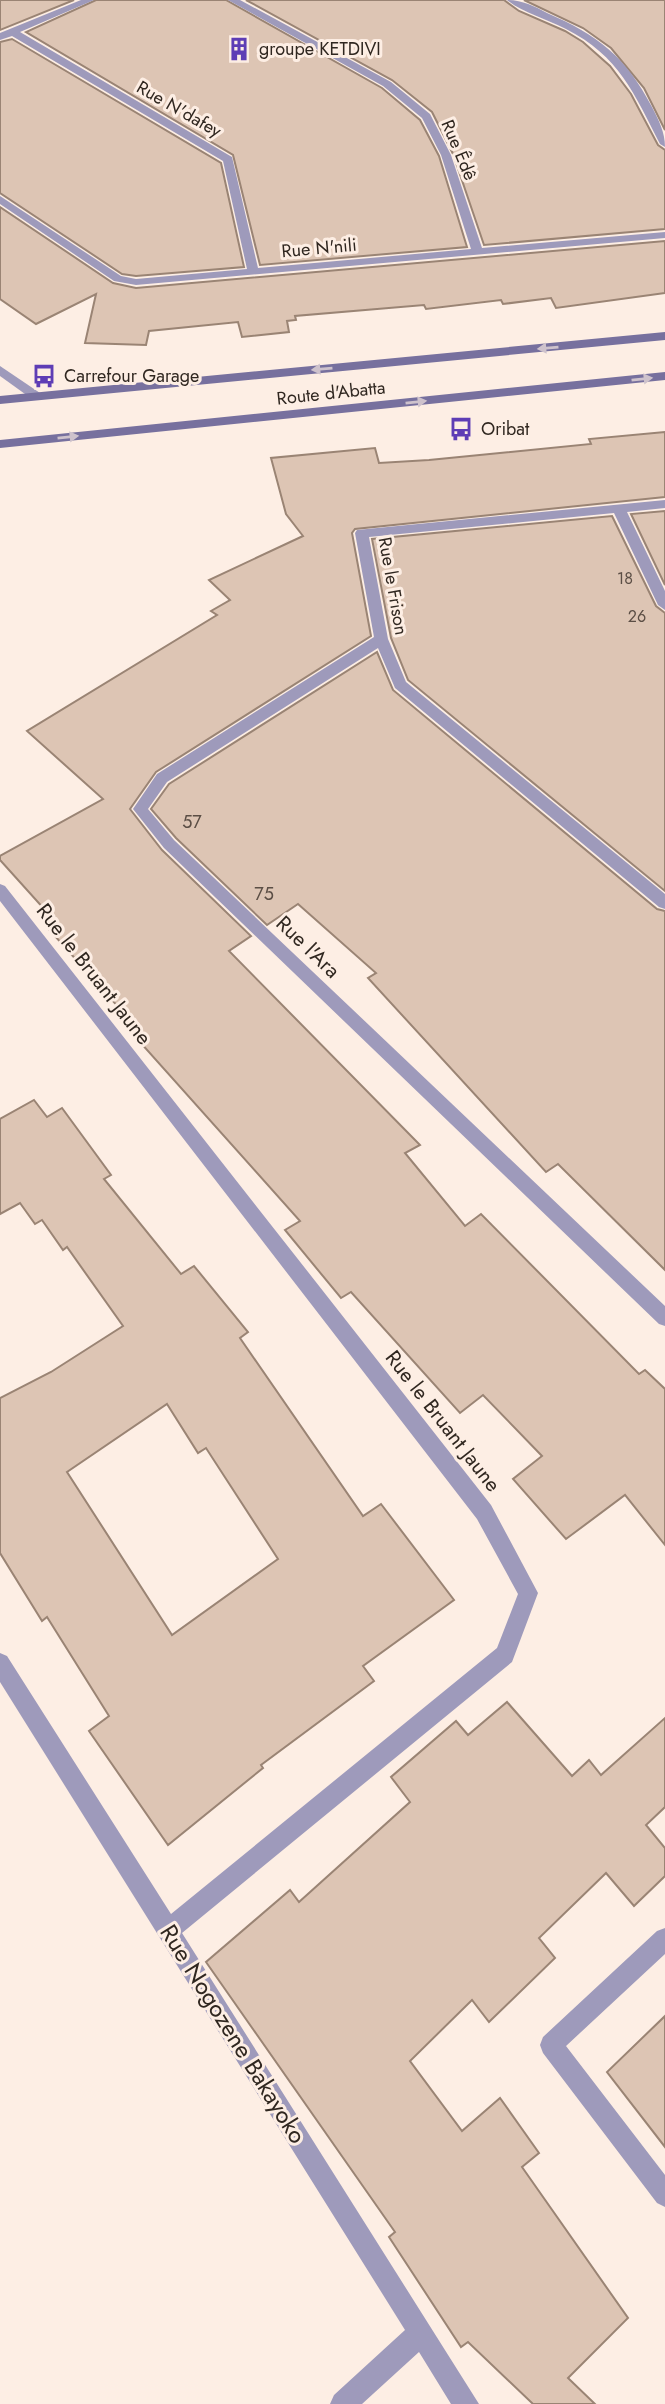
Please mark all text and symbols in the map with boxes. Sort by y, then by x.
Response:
building icon: groupe KETDIVI [225,35,253,63]
place label: groupe KETDIVI [259,36,381,62]
street label: Rue N'dafey [132,74,226,144]
street label: Rue Êdê [435,116,483,184]
street label: Rue N'nili [280,232,358,264]
one-way arrow [537,342,559,353]
bus stop icon: Carrefour Garage [30,362,58,390]
place label: Carrefour Garage [64,363,199,389]
one-way arrow [311,364,333,375]
one-way arrow [632,373,654,384]
street label: Route d'Abatta [275,374,387,412]
one-way arrow [405,396,427,407]
bus stop icon: Oribat [447,415,475,443]
place label: Oribat [481,416,530,442]
one-way arrow [57,432,79,443]
street label: Rue le Frison [372,535,414,637]
house number: 18 [617,567,633,590]
house number: 26 [628,605,646,628]
house number: 57 [182,809,202,835]
house number: 75 [254,881,274,907]
street label: Rue le Bruant Jaune [29,897,159,1051]
street label: Rue l'Ara [269,909,347,985]
street label: Rue le Bruant Jaune [378,1344,508,1498]
street label: Rue Nogozene Bakayoko [152,1917,315,2150]

